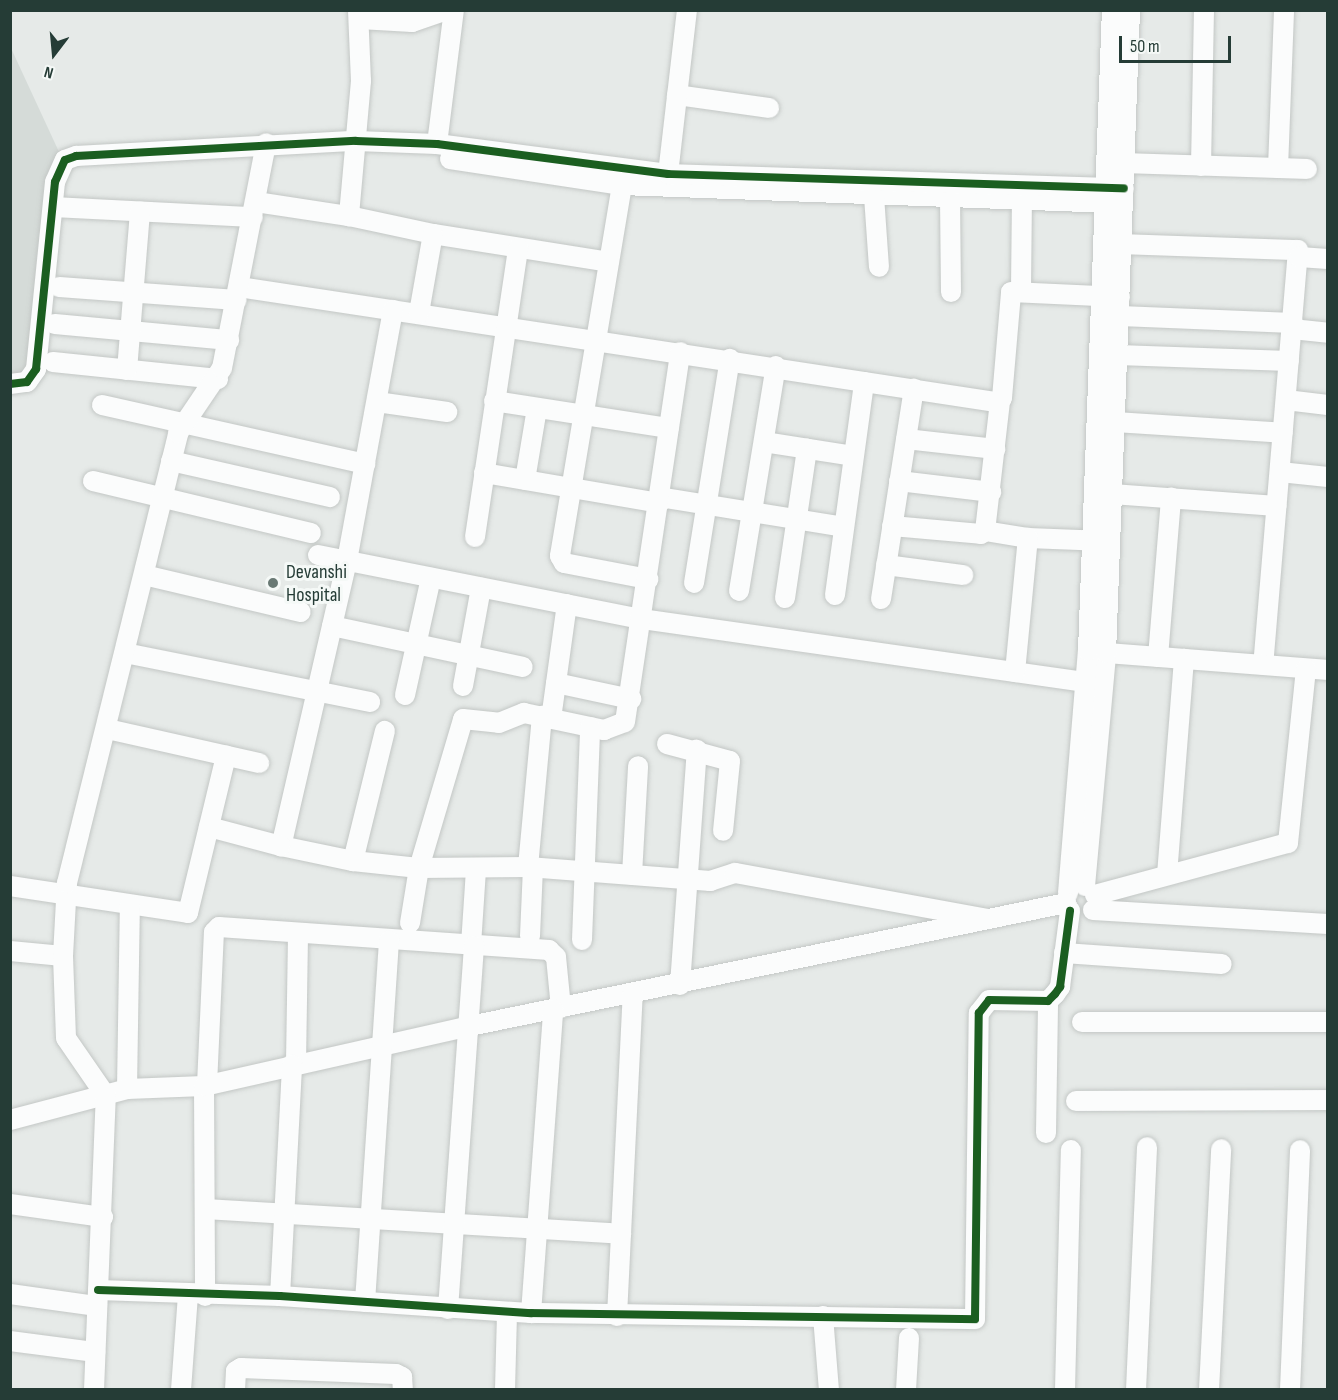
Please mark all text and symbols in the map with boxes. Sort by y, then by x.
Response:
north arrow [24,24,84,84]
scale bar [1122,24,1234,62]
text: 50 m [1130,36,1160,57]
text: N [42,61,56,82]
place label: Devanshi Hospital [286,560,347,607]
marker: Devanshi Hospital [264,574,282,592]

